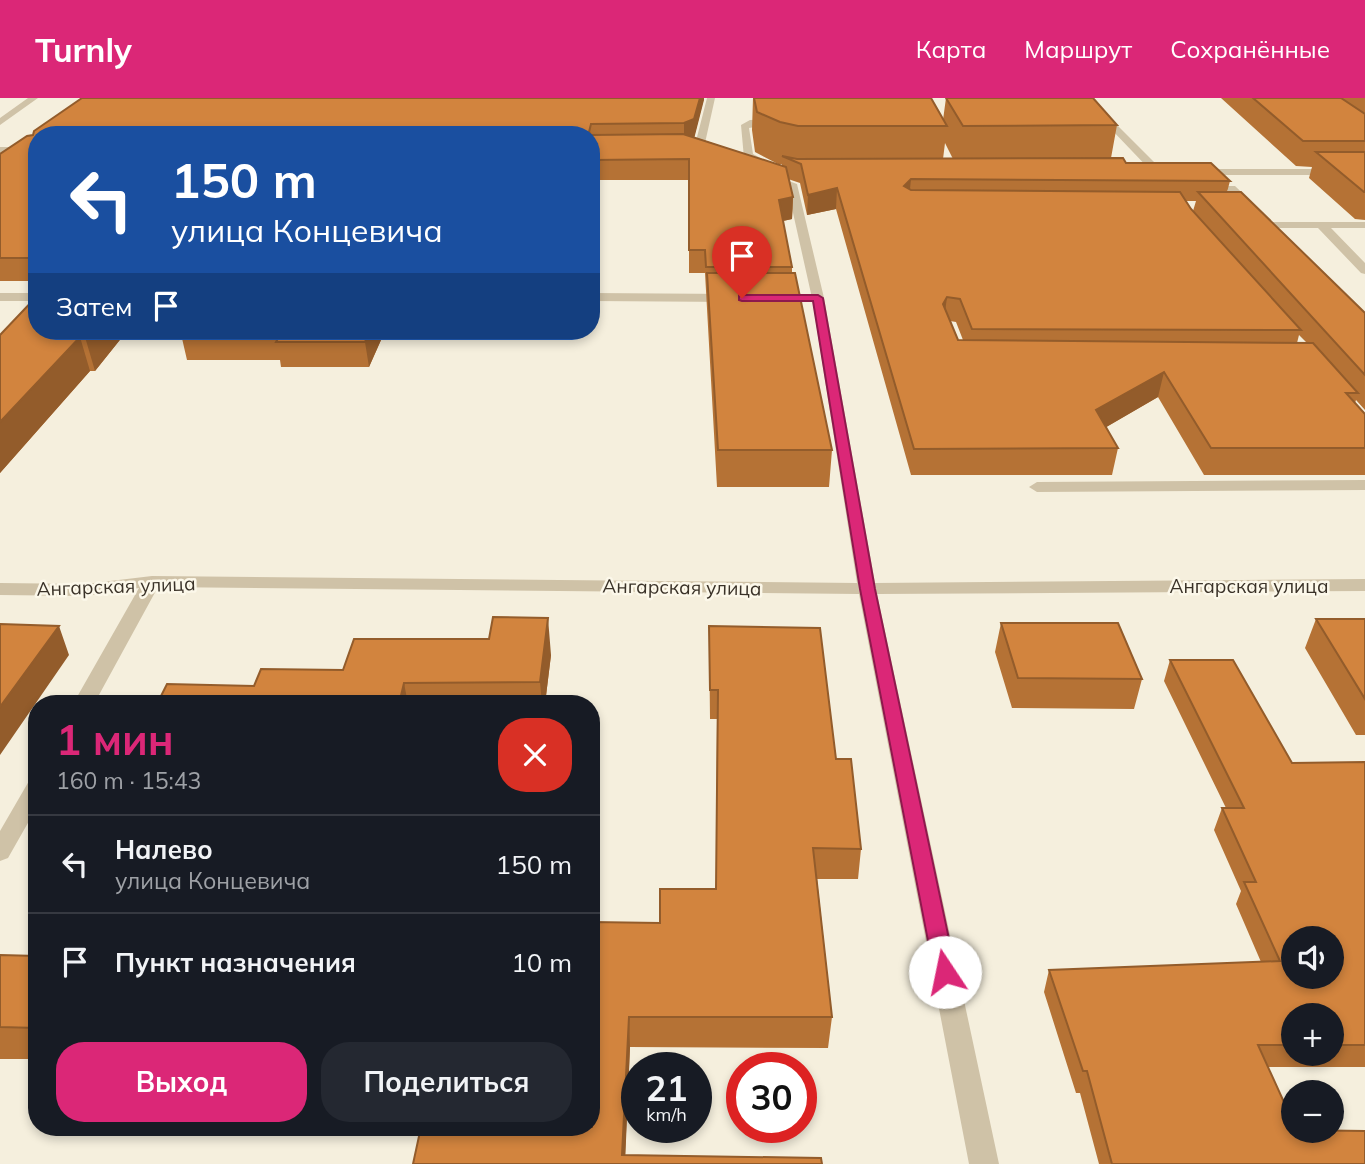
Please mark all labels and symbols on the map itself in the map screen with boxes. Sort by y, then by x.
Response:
pin [712,226,772,298]
street label: Ангарская улица [36,571,196,601]
street label: Ангарская улица [602,574,762,600]
street label: Ангарская улица [1169,574,1329,598]
position arrow [908,935,982,1009]
speed limit sign: 30 [726,1052,817,1143]

